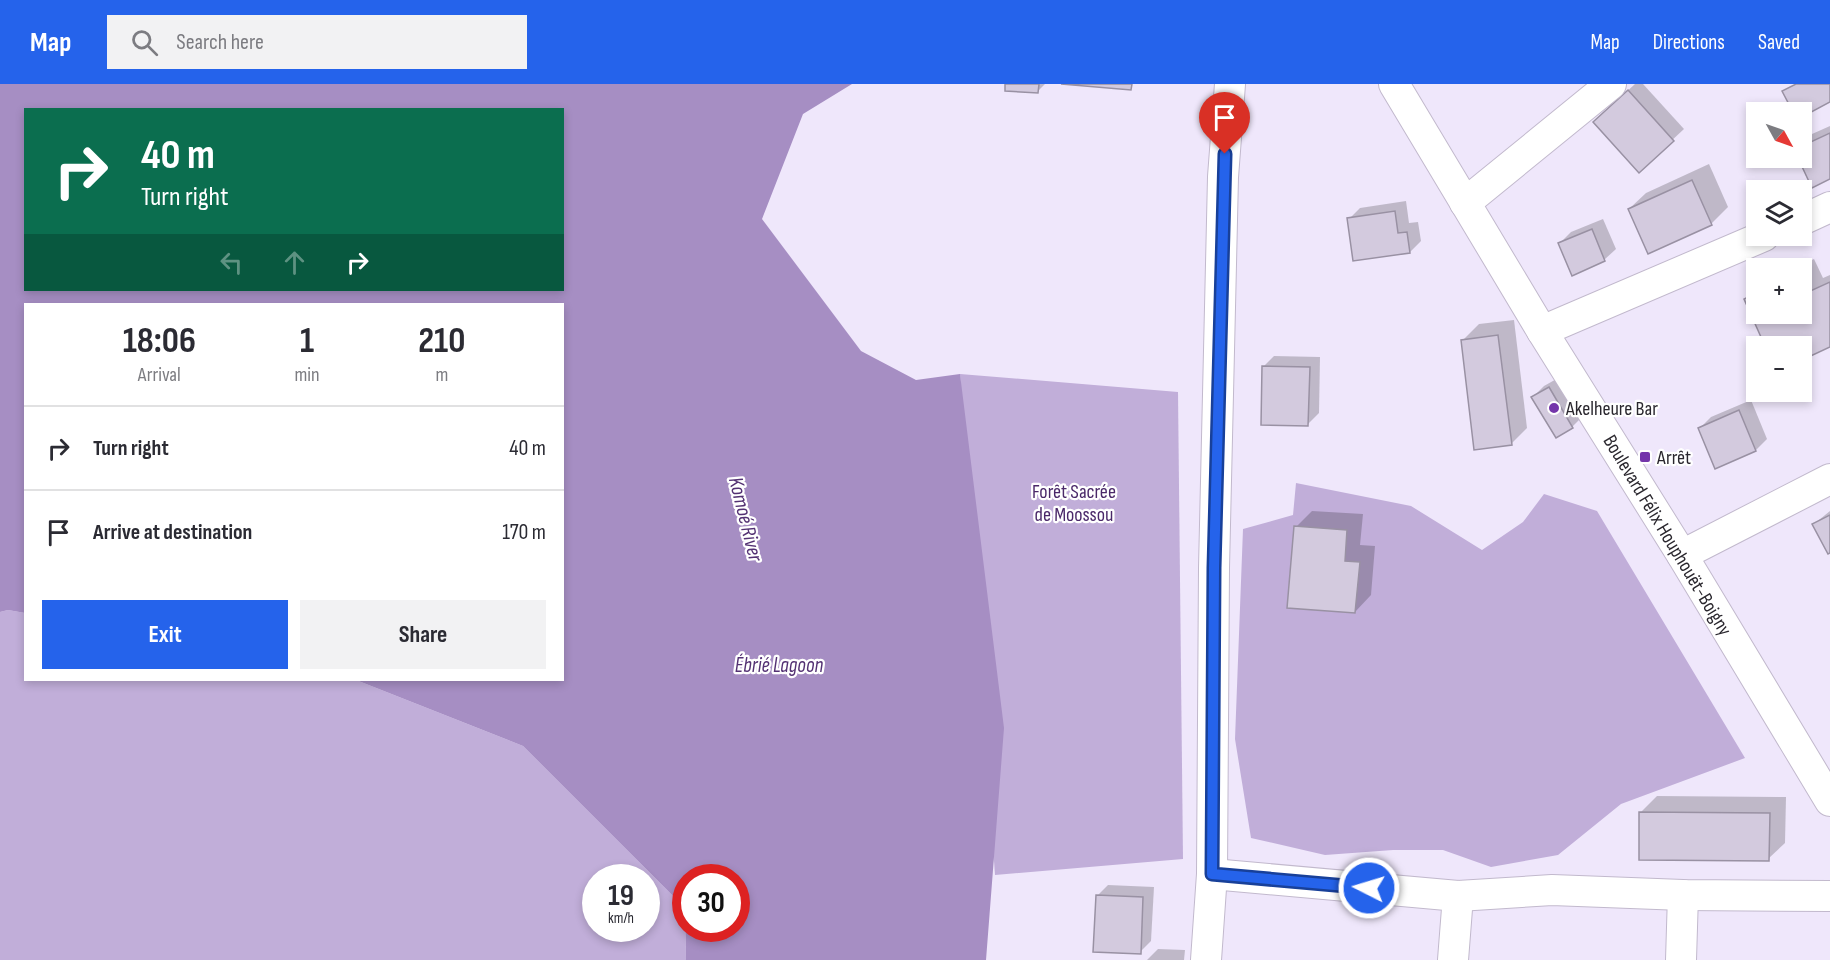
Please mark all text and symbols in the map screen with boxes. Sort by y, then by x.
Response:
search box [107,15,527,69]
text: Map [30,26,71,59]
icon: search [128,26,161,59]
text: Search here [176,29,264,56]
text: Map [1590,30,1620,55]
text: Directions [1653,30,1725,55]
text: Saved [1758,30,1800,55]
pin [1199,92,1250,154]
icon: arrive [1208,101,1241,134]
north arrow [1746,102,1812,168]
map controls [1746,102,1812,402]
text: 40 m [141,130,215,181]
icon: right [42,132,120,210]
button: layers [1746,180,1812,246]
text: Turn right [141,181,228,213]
icon: left [215,246,248,279]
icon: ahead [278,246,311,279]
icon: right [341,246,374,279]
button: + [1746,258,1812,324]
text: 18:06 [123,320,196,363]
text: 1 [300,320,314,363]
text: 210 [418,320,465,363]
button: − [1746,336,1812,402]
text: Arrival [138,363,181,387]
text: min [295,363,320,387]
text: m [435,363,448,387]
place label: Akelheure Bar [1565,397,1658,421]
marker: Akelheure Bar [1547,401,1561,415]
street label: Boulevard Félix Houphouët-Boigny [1598,431,1737,641]
icon: right [42,432,75,465]
text: Turn right [93,435,169,462]
text: 40 m [509,435,546,462]
place label: Arrêt [1656,446,1691,470]
marker: Arrêt [1638,450,1652,464]
water label: Komoé River [723,474,768,565]
park label: Forêt Sacrée de Moossou [1032,480,1116,527]
icon: arrive [42,516,75,549]
text: Arrive at destination [93,519,252,546]
text: 170 m [502,519,546,546]
button: Exit [42,600,288,669]
button: Share [300,600,546,669]
water label: Ébrié Lagoon [735,653,823,678]
position arrow [1337,856,1401,920]
speed limit sign: 30 [672,864,750,942]
text: 19 [608,878,634,914]
text: km/h [608,909,634,928]

